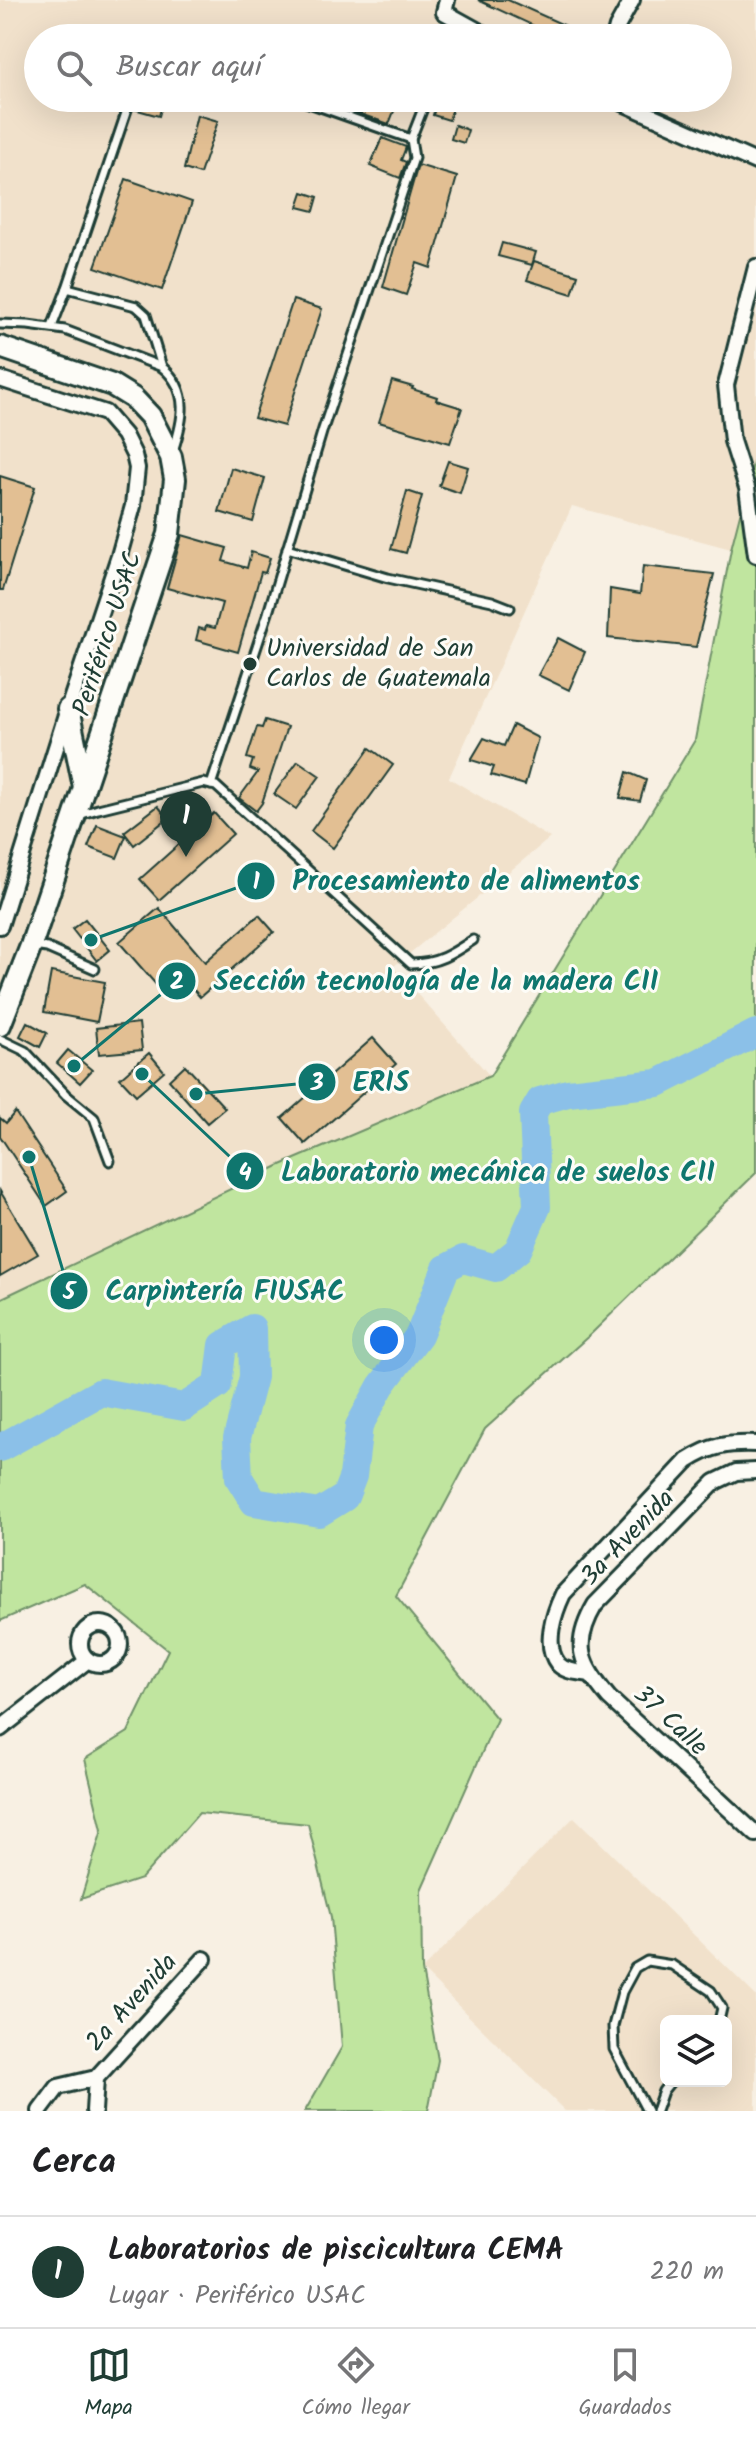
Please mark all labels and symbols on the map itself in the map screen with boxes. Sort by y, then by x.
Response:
street label: Periférico USAC [62,546,154,722]
place label: Universidad de San Carlos de Guatemala [266,628,491,700]
marker: Universidad de San Carlos de Guatemala [241,655,259,673]
pin: 1 [160,791,212,857]
callout: Procesamiento de alimentos [236,855,656,907]
text: Procesamiento de alimentos [292,860,640,905]
text: 1 [252,863,260,902]
callout: Sección tecnología de la madera CII [157,955,674,1007]
text: Sección tecnología de la madera CII [214,960,659,1005]
text: 2 [170,963,184,1002]
callout: ERIS [297,1056,425,1108]
text: ERIS [353,1061,410,1106]
text: 3 [309,1064,324,1103]
callout: Laboratorio mecánica de suelos CII [225,1145,731,1197]
text: Laboratorio mecánica de suelos CII [281,1151,715,1196]
text: 4 [238,1154,252,1193]
callout: Carpintería FIUSAC [49,1265,360,1317]
text: Carpintería FIUSAC [105,1270,345,1315]
text: 5 [62,1273,77,1312]
your location [364,1320,404,1360]
street label: 3a Avenida [571,1480,685,1596]
street label: 37 Calle [623,1675,717,1767]
street label: 2a Avenida [76,1944,188,2062]

